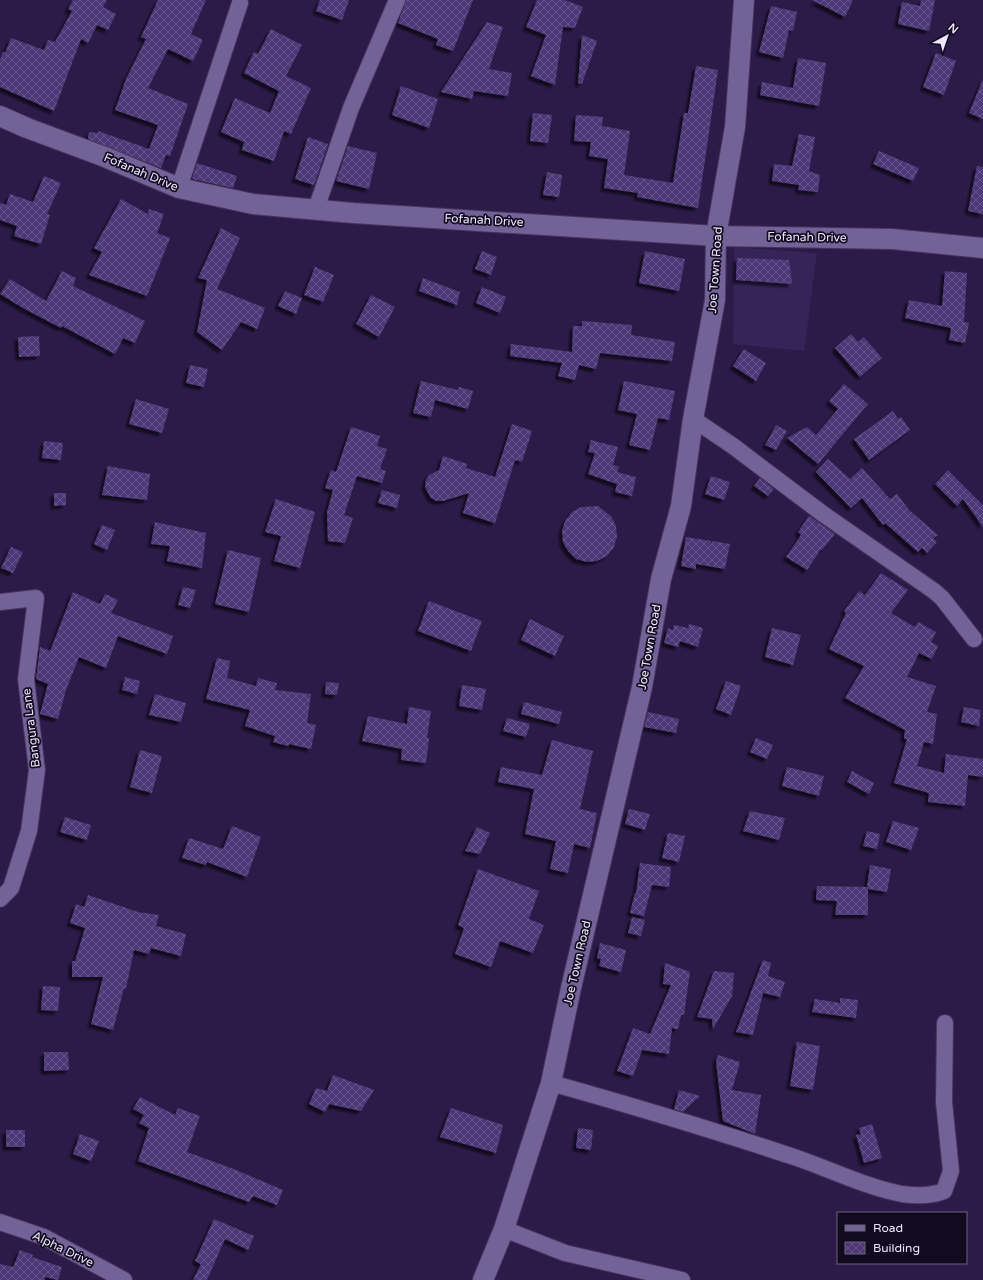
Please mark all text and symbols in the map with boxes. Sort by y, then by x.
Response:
north arrow [927,16,967,56]
text: N [946,21,961,37]
street label: Fofanah Drive [102,150,180,194]
street label: Fofanah Drive [444,211,524,229]
street label: Joe Town Road [705,226,725,314]
street label: Fofanah Drive [767,229,847,245]
street label: Joe Town Road [635,603,663,691]
street label: Bangura Lane [19,688,43,768]
street label: Joe Town Road [560,919,594,1007]
legend [837,1212,967,1264]
text: Road [873,1221,903,1235]
street label: Alpha Drive [30,1228,96,1270]
text: Building [873,1241,920,1255]

